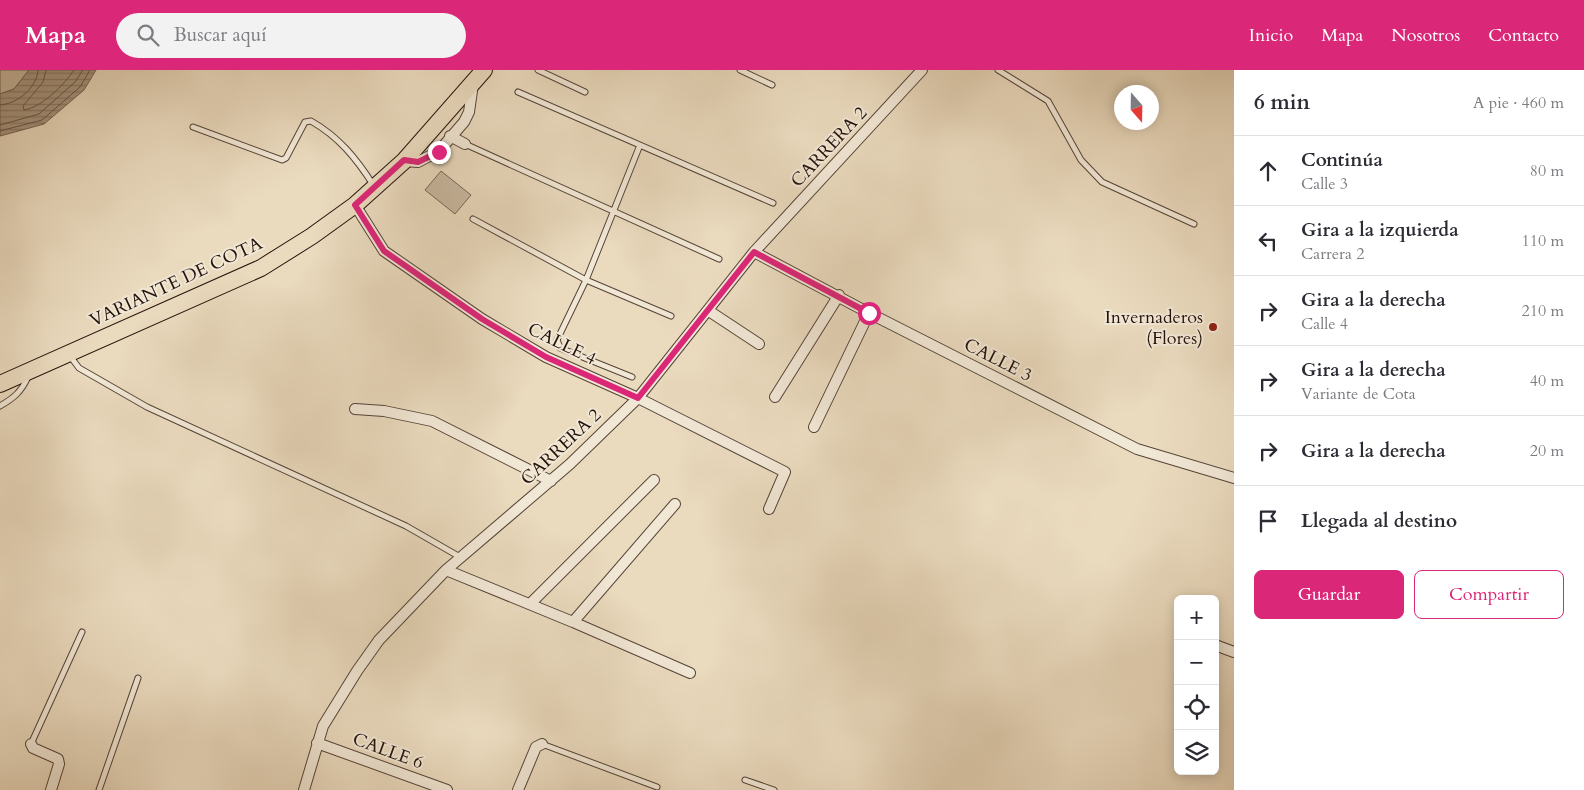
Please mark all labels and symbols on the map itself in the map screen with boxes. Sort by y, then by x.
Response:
north arrow [1114,85,1159,130]
street label: CARRERA 2 [785,101,873,193]
route end [428,141,451,164]
street label: VARIANTE DE COTA [86,231,267,333]
route start [858,302,881,325]
place label: Invernaderos (Flores) [1105,305,1203,351]
street label: CALLE 4 [523,317,601,371]
marker: Invernaderos (Flores) [1207,321,1219,333]
street label: CALLE 3 [960,332,1036,388]
street label: CARRERA 2 [515,403,607,491]
street label: CALLE 6 [349,727,427,775]

